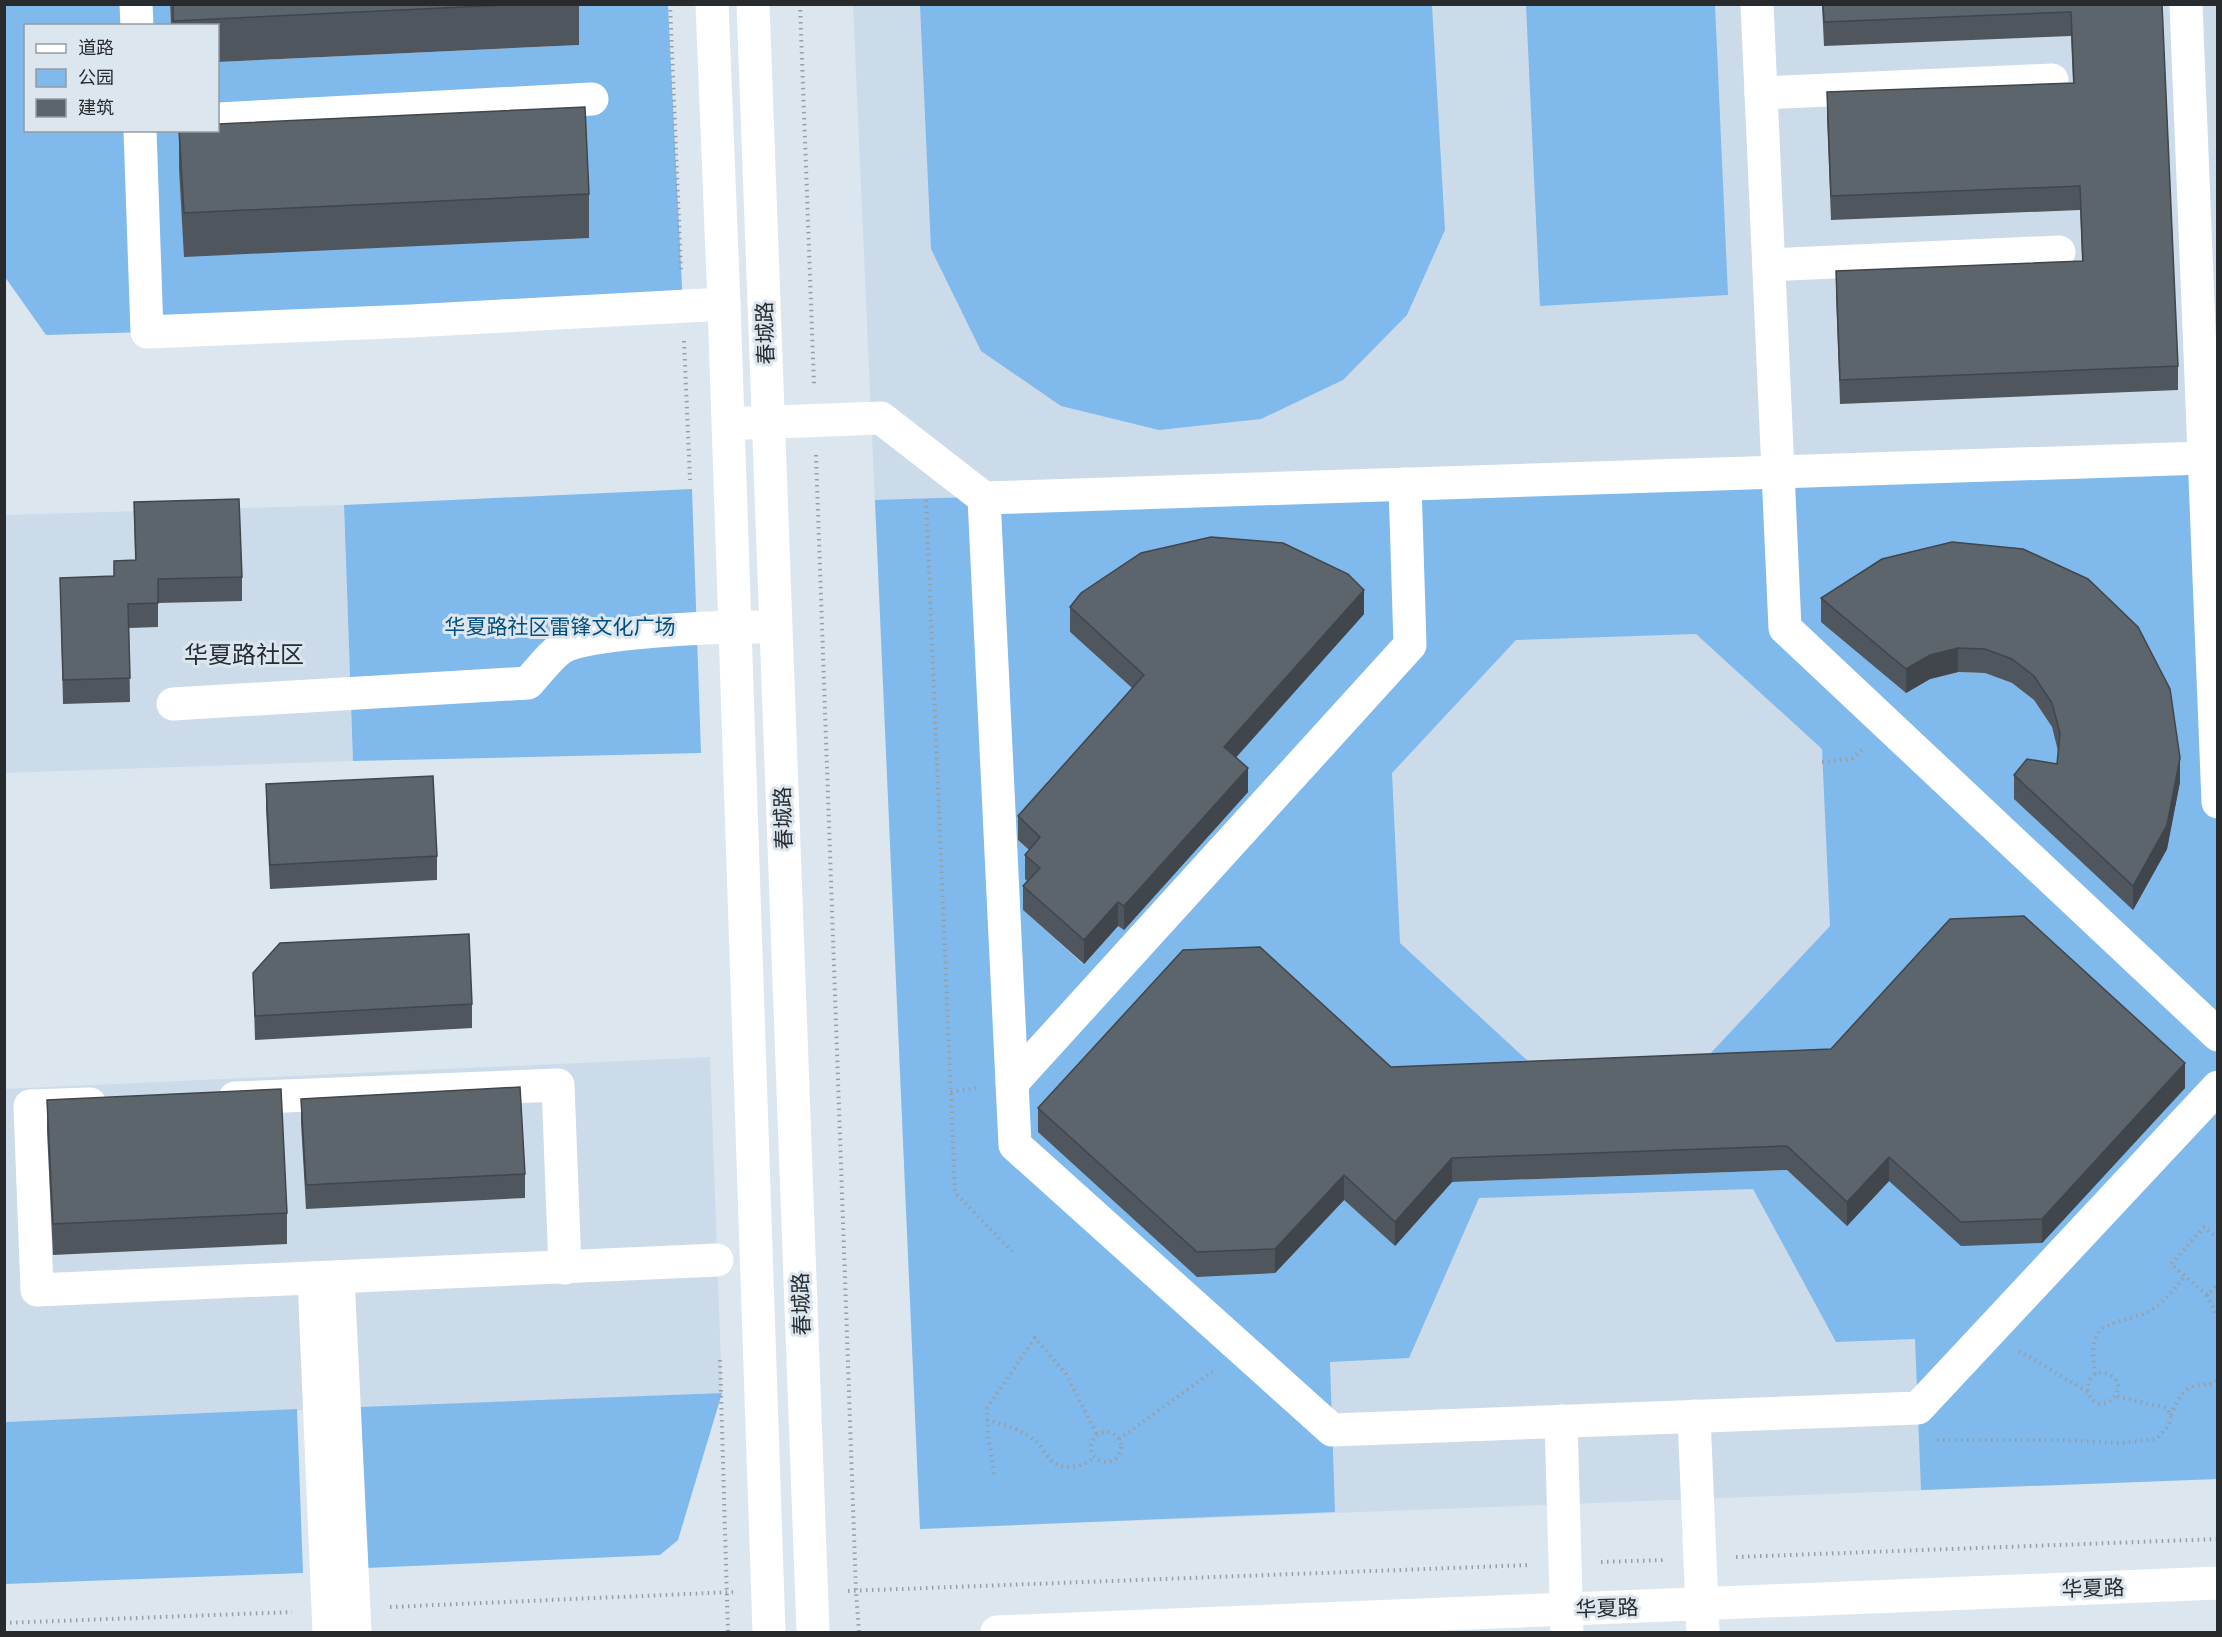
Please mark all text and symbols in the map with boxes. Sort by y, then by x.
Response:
legend [24,24,219,132]
text: 道路 [78,38,114,58]
text: 公园 [78,68,114,88]
text: 建筑 [78,98,114,118]
street label: 春城路 [752,301,778,365]
park label: 华夏路社区雷锋文化广场 [445,615,676,638]
district label: 华夏路社区 [184,641,304,668]
street label: 春城路 [770,786,796,850]
street label: 春城路 [788,1272,814,1336]
street label: 华夏路 [2061,1575,2125,1601]
street label: 华夏路 [1575,1595,1639,1621]

